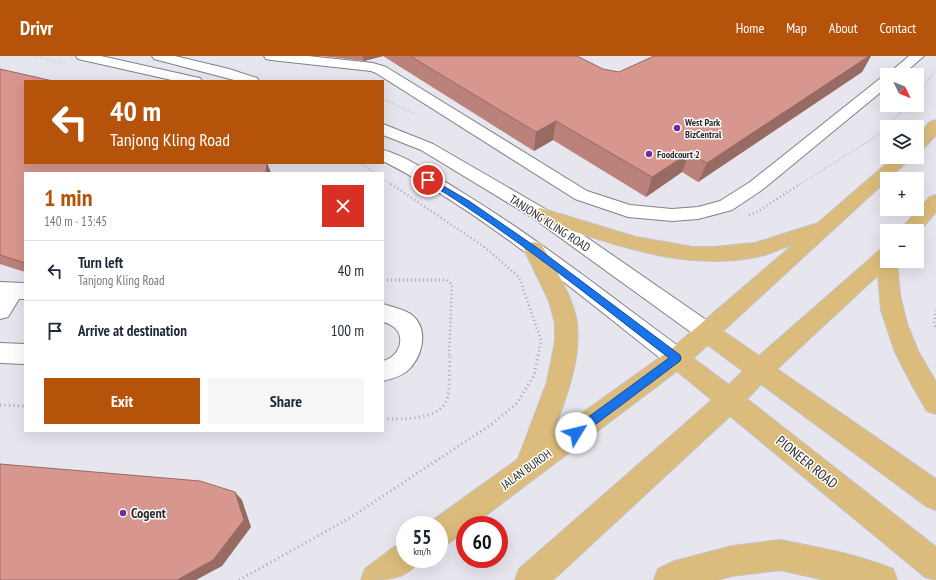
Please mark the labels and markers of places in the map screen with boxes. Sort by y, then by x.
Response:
place label: West Park BizCentral [684,116,722,141]
marker: West Park BizCentral [672,123,682,133]
place label: Foodcourt 2 [657,148,700,161]
marker: Foodcourt 2 [644,149,654,159]
pin [411,163,445,197]
place label: Cogent [131,504,166,522]
marker: Cogent [118,508,128,518]

